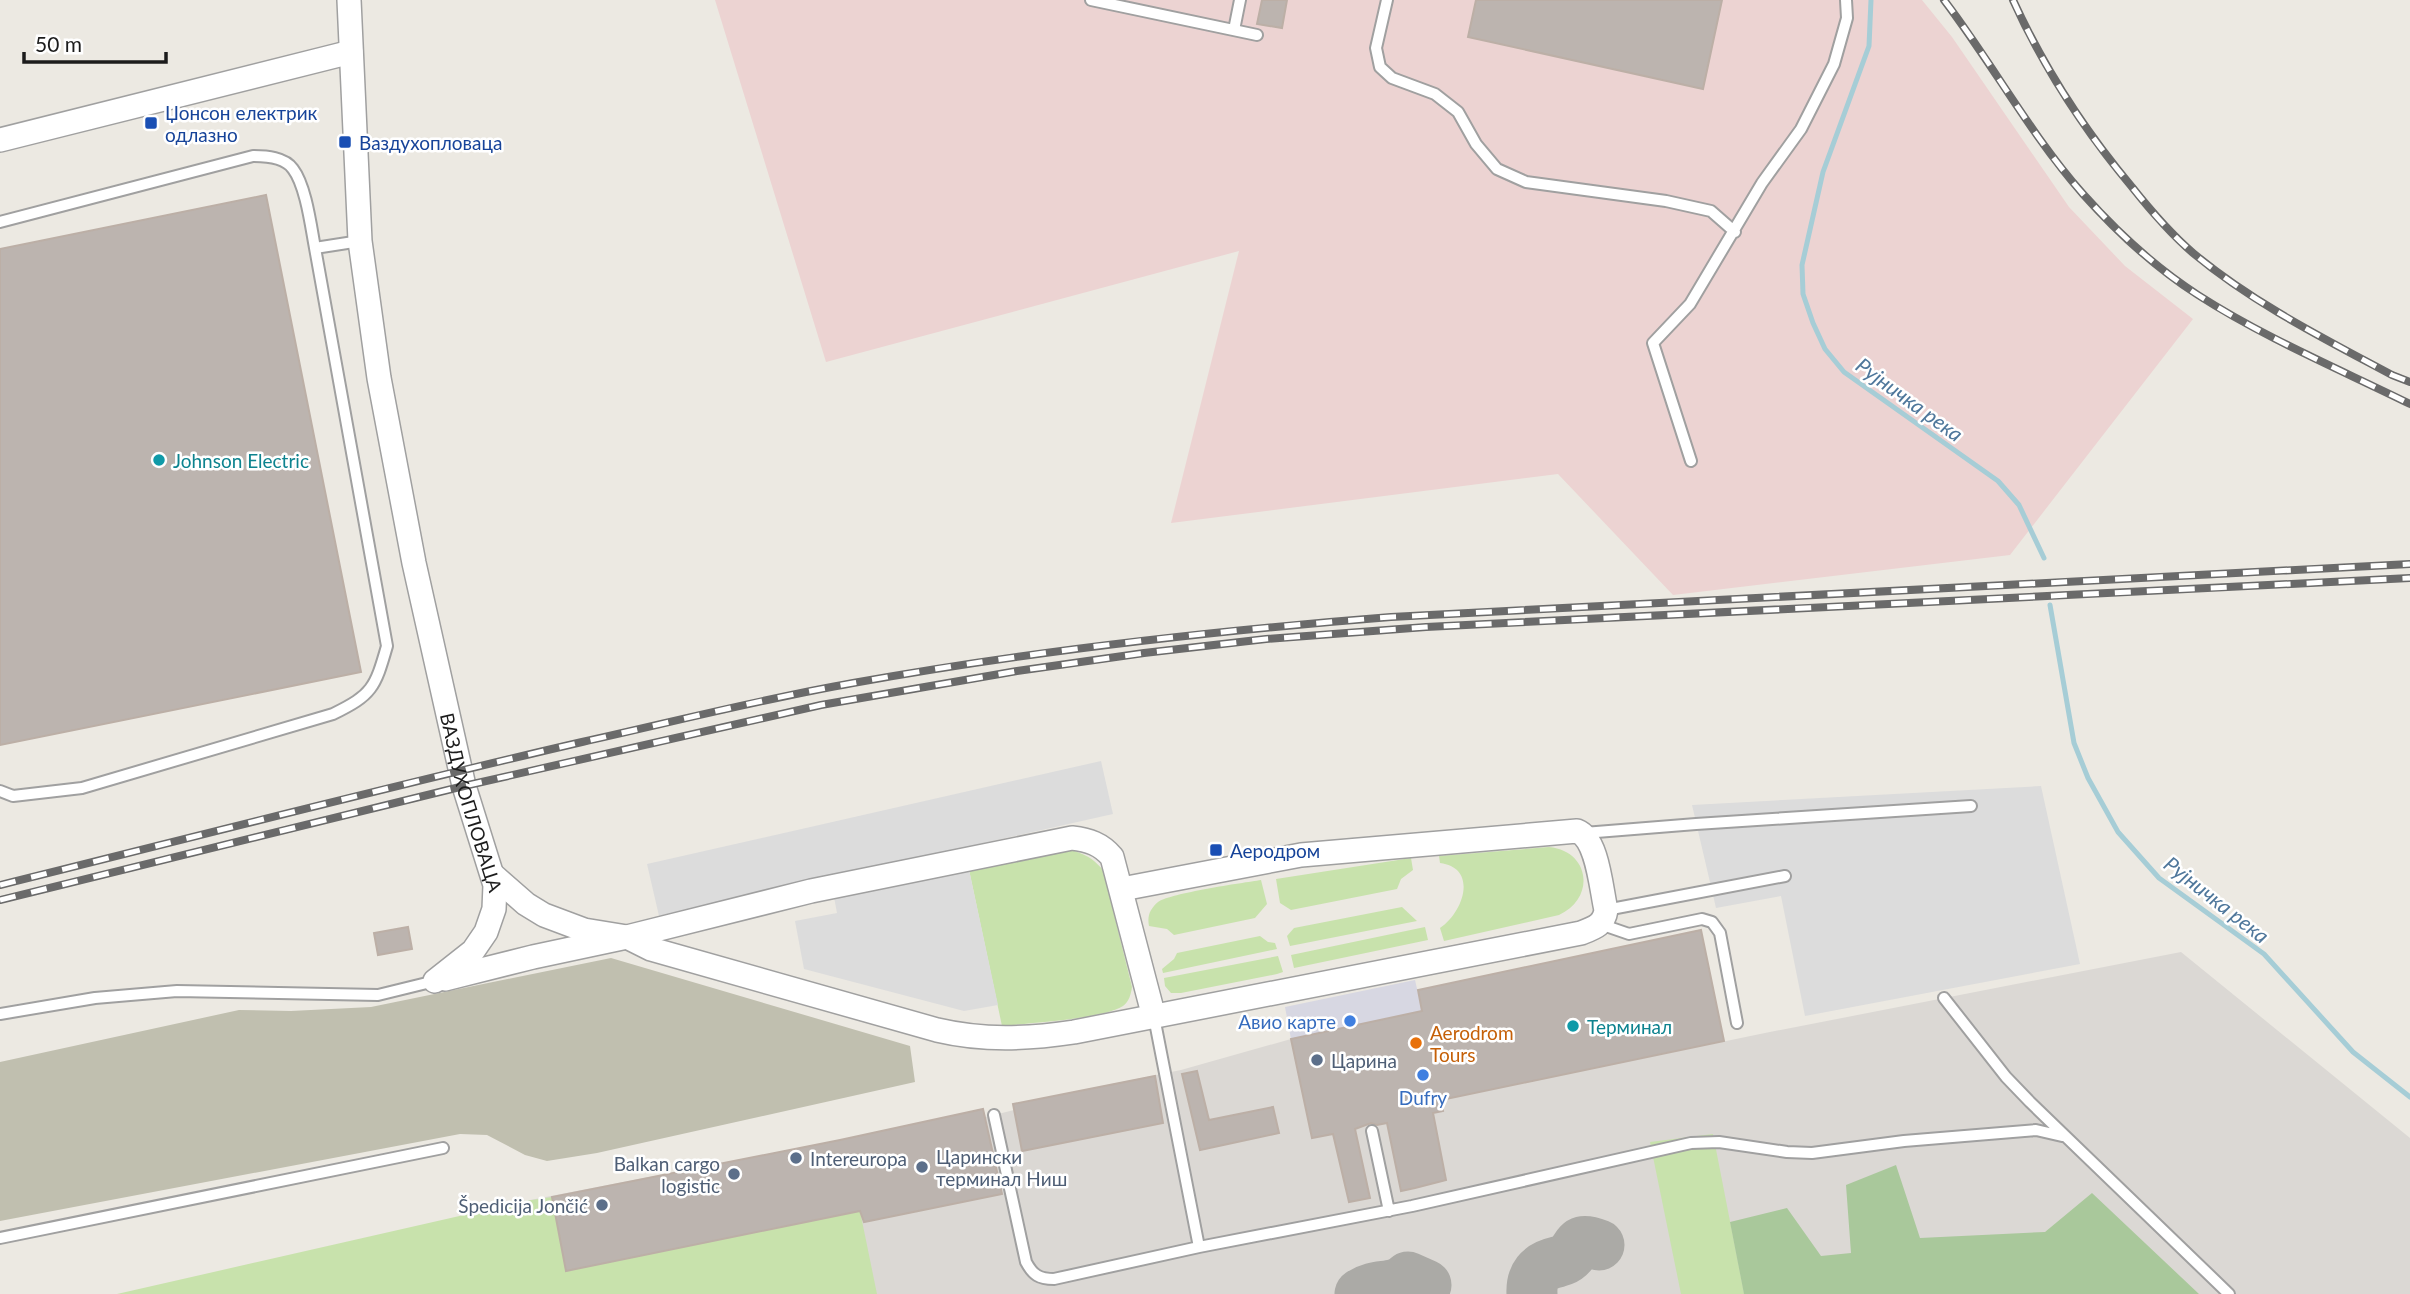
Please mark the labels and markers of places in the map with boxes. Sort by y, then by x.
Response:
place label: Џонсон електрик одлазно [165,101,318,146]
marker: Џонсон електрик одлазно [143,115,159,131]
place label: Ваздухопловаца [359,131,502,154]
marker: Ваздухопловаца [337,134,353,150]
place label: Johnson Electric [173,449,309,472]
marker: Johnson Electric [151,452,167,468]
place label: Аеродром [1230,839,1320,862]
marker: Аеродром [1208,842,1224,858]
place label: Авио карте [1238,1010,1336,1033]
marker: Авио карте [1342,1013,1358,1029]
place label: Терминал [1587,1015,1672,1038]
marker: Терминал [1565,1018,1581,1034]
place label: Aerodrom Tours [1430,1021,1514,1066]
marker: Aerodrom Tours [1408,1035,1424,1051]
place label: Царина [1331,1049,1397,1072]
marker: Царина [1309,1052,1325,1068]
marker: Dufry [1415,1067,1431,1083]
place label: Dufry [1399,1086,1447,1109]
place label: Царински терминал Ниш [936,1145,1067,1190]
place label: Intereuropa [810,1147,907,1170]
marker: Intereuropa [788,1150,804,1166]
place label: Balkan cargo logistic [614,1152,720,1197]
marker: Царински терминал Ниш [914,1159,930,1175]
marker: Balkan cargo logistic [726,1166,742,1182]
place label: Špedicija Jončić [458,1194,588,1217]
marker: Špedicija Jončić [594,1197,610,1213]

